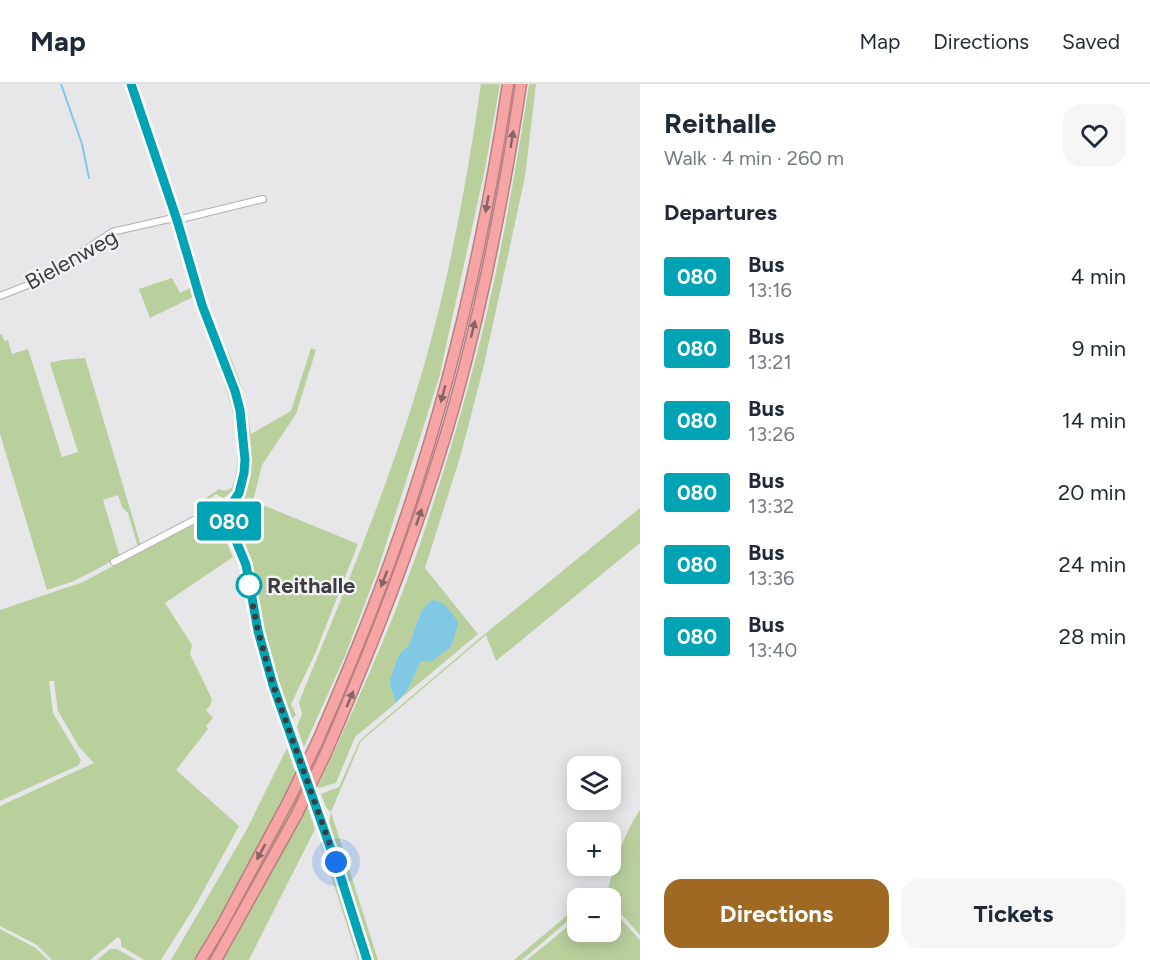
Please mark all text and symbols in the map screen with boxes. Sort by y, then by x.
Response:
text: Map [30,24,86,58]
text: Map [859,29,900,54]
text: Directions [933,29,1029,54]
text: Saved [1062,29,1120,54]
button: heart [1063,104,1126,167]
text: Reithalle [664,106,776,140]
one-way arrow [508,129,517,148]
text: Walk · 4 min · 260 m [664,146,844,170]
one-way arrow [483,194,492,213]
text: Departures [664,199,777,226]
street label: Bielenweg [20,223,122,296]
text: Bus [748,251,784,278]
text: 4 min [1071,263,1126,290]
text: 080 [677,264,717,289]
text: 13:16 [748,278,792,302]
one-way arrow [469,320,478,339]
text: Bus [748,323,784,350]
text: 9 min [1072,335,1126,362]
text: 080 [677,336,717,361]
text: 13:21 [748,350,792,374]
one-way arrow [438,385,448,403]
text: Bus [748,395,784,422]
text: 14 min [1062,407,1126,434]
text: 080 [677,408,717,433]
text: 13:26 [748,422,795,446]
text: Bus [748,467,784,494]
text: 20 min [1058,479,1126,506]
text: 080 [677,480,717,505]
text: 13:32 [748,494,794,518]
line badge: 080 [194,502,264,540]
one-way arrow [415,508,425,526]
text: 080 [209,509,249,534]
text: Bus [748,539,784,566]
text: 24 min [1059,551,1126,578]
text: 080 [677,552,717,577]
text: 13:36 [748,566,794,590]
one-way arrow [379,571,389,589]
marker: Reithalle [236,572,262,598]
place label: Reithalle [267,572,355,599]
text: Bus [748,611,784,638]
text: 28 min [1059,623,1126,650]
text: 080 [677,624,717,649]
text: 13:40 [748,638,797,662]
one-way arrow [346,690,355,708]
map controls [567,756,621,942]
button: layers [567,756,621,810]
button: + [567,822,621,876]
one-way arrow [256,843,266,860]
your location [321,847,351,877]
button: Directions [664,879,889,948]
button: Tickets [901,879,1126,948]
button: − [567,888,621,942]

